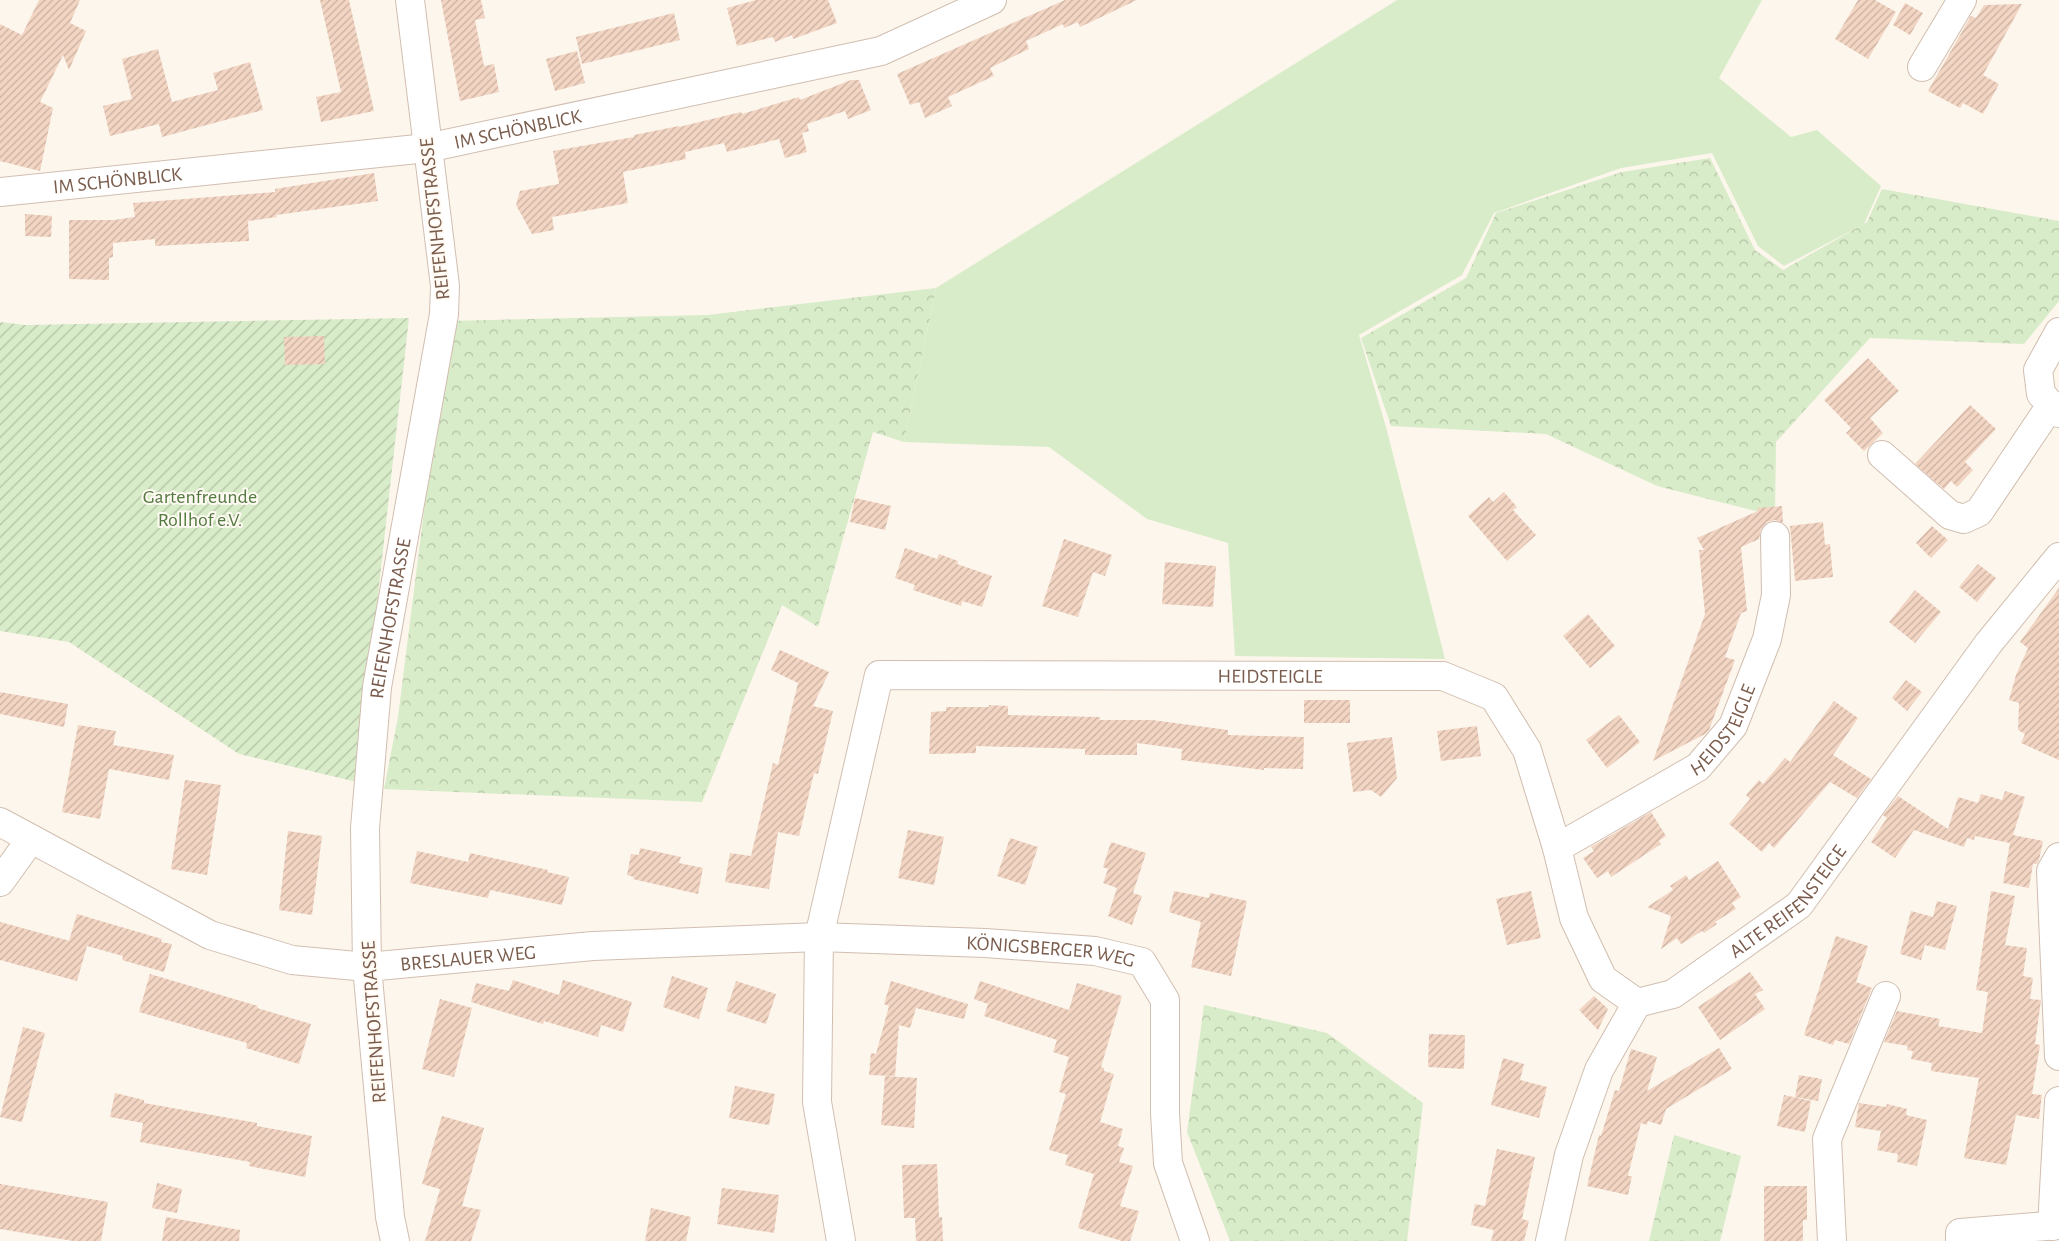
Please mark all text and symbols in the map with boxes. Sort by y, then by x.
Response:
street label: IM SCHÖNBLICK [452,106,583,153]
street label: REIFENHOFSTRASSE [416,137,453,301]
street label: IM SCHÖNBLICK [52,164,183,197]
park label: Gartenfreunde Rollhof e.V. [143,487,257,530]
street label: REIFENHOFSTRASSE [367,536,415,699]
street label: HEIDSTEIGLE [1218,667,1323,687]
street label: HEIDSTEIGLE [1687,681,1759,780]
street label: ALTE REIFENSTEIGE [1726,841,1850,962]
street label: KÖNIGSBERGER WEG [966,933,1137,971]
street label: REIFENHOFSTRASSE [358,940,390,1104]
street label: BRESLAUER WEG [399,942,537,975]

